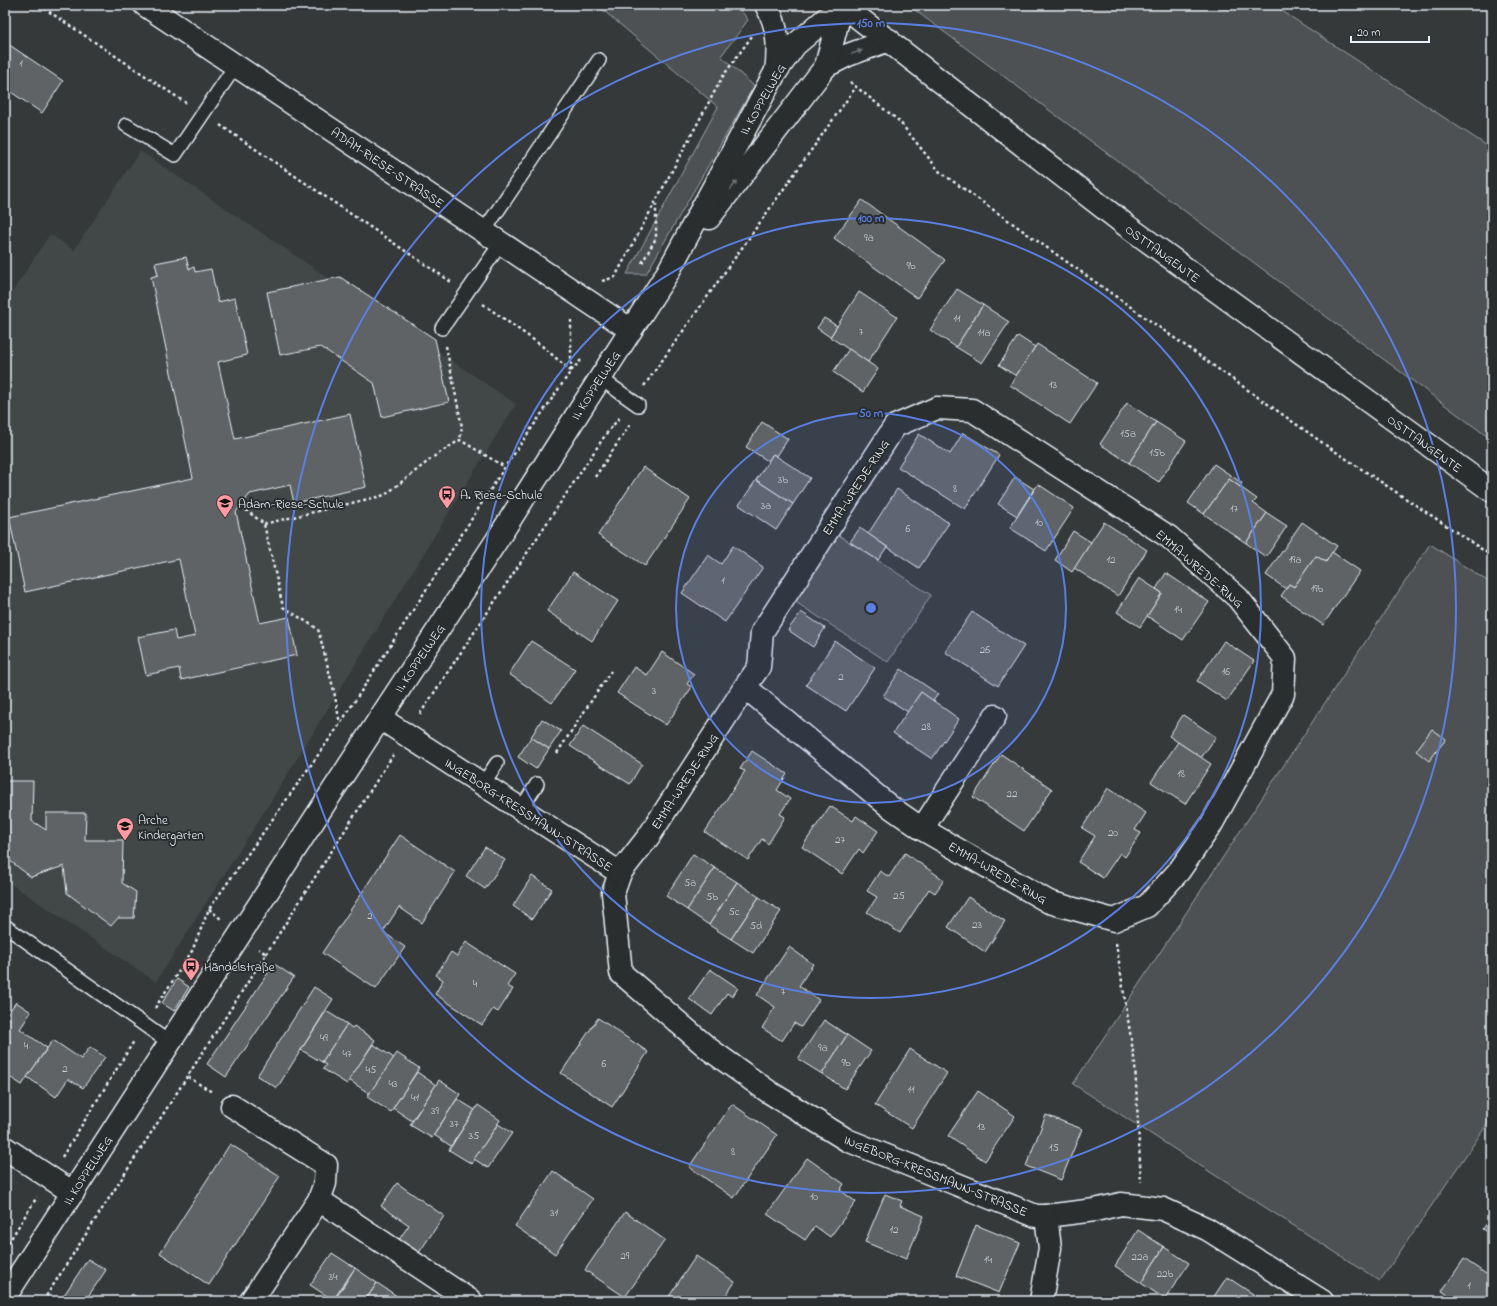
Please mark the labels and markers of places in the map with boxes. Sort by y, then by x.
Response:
bus stop icon: A. Riese-Schule [437,484,457,509]
place label: A. Riese-Schule [460,486,542,505]
school or university icon: Adam-Riese-Schule [215,493,235,518]
place label: Adam-Riese-Schule [238,495,344,514]
centre of rings [864,601,878,615]
place label: Arche Kindergarten [138,811,204,846]
school or university icon: Arche Kindergarten [115,816,135,841]
bus stop icon: Händelstraße [181,956,201,981]
place label: Händelstraße [204,958,275,977]

